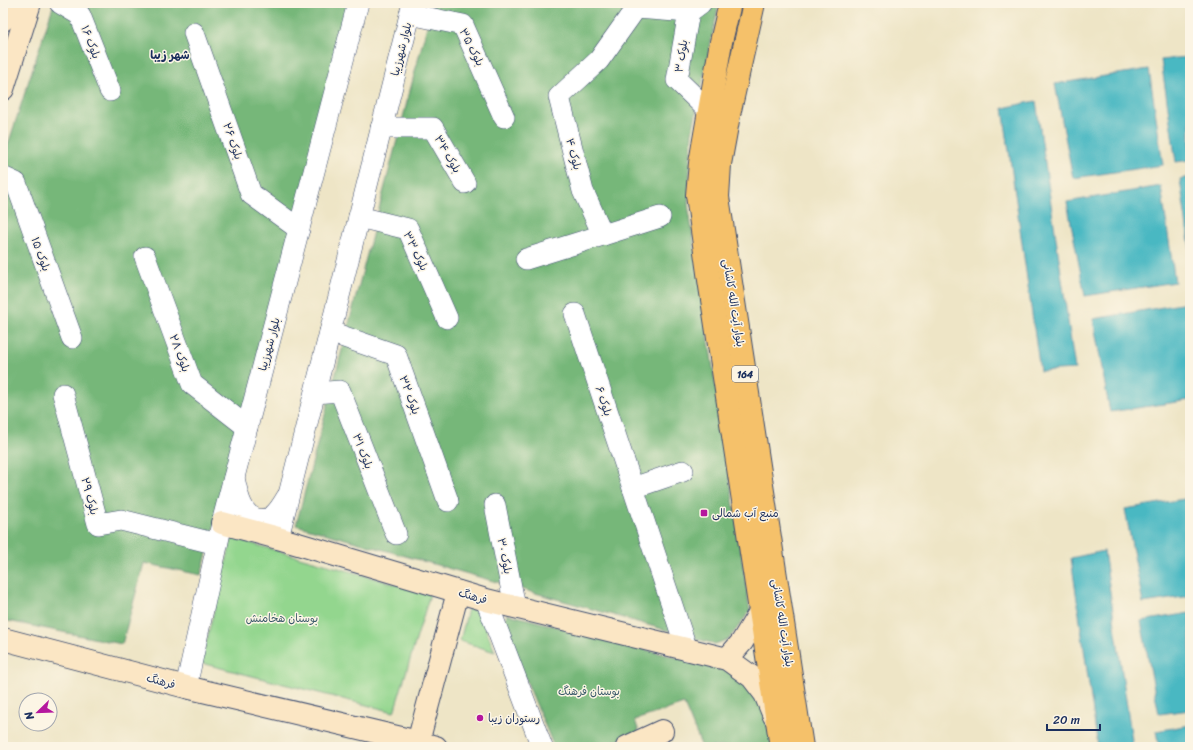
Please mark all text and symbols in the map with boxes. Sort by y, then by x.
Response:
street label: بلوار شهرزیبا [386,20,417,78]
street label: بلوک ۱۶ [75,23,106,62]
street label: بلوک ۳۵ [454,25,489,70]
street label: بلوک ۳ [670,38,693,74]
district label: شهر زیبا [150,44,190,66]
street label: بلوک ۲۶ [217,120,248,162]
street label: بلوک ۳۴ [429,132,466,177]
street label: بلوک ۴ [560,136,587,172]
street label: بلوک ۳۳ [398,228,433,274]
street label: بلوک ۱۵ [26,234,56,274]
street label: بلوار آیت الله کاشانی [717,258,750,348]
street label: بلوار شهرزیبا [253,315,286,373]
street label: بلوک ۲۸ [164,332,195,375]
road number: 164 [732,366,758,382]
street label: بلوک ۳۲ [394,373,425,417]
street label: بلوک ۶ [590,384,617,419]
street label: بلوک ۳۱ [347,430,378,472]
street label: بلوک ۲۹ [75,475,104,517]
place label: منبع آب شمالی [712,504,779,523]
marker: منبع آب شمالی [699,508,709,518]
street label: بلوک ۳۰ [492,536,517,576]
street label: بلوار آیت الله کاشانی [766,578,799,668]
street label: فرهنگ [456,583,490,610]
park label: بوستان هخامنش [246,609,318,628]
street label: فرهنگ [144,669,177,694]
park label: بوستان فرهنگ [558,682,620,701]
north arrow [18,692,58,732]
scale bar [1047,706,1100,732]
text: N [19,708,40,724]
place label: رستوران زیبا [488,709,540,728]
text: 20 m [1053,709,1080,731]
marker: رستوران زیبا [475,713,485,723]

